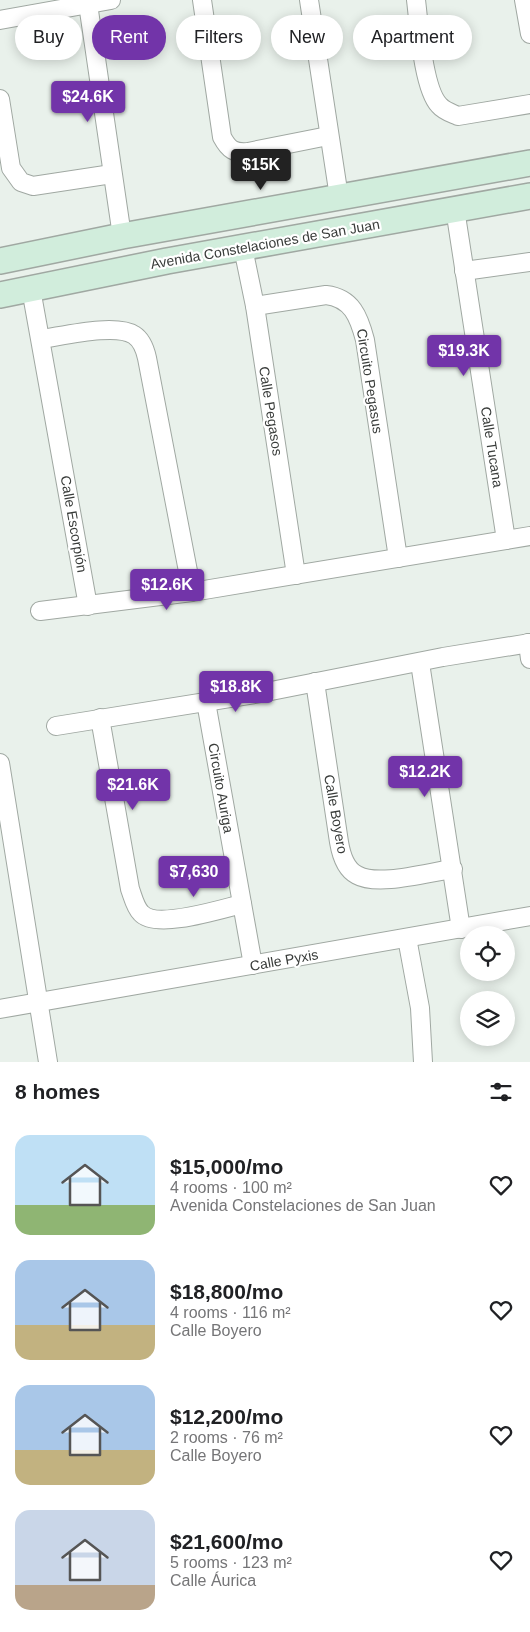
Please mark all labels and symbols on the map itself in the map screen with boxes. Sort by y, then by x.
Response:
pin: $24.6K [47,80,129,123]
pin: $15K [231,148,291,191]
street label: Avenida Constelaciones de San Juan [149,216,381,272]
street label: Circuito Pegasus [354,327,386,435]
pin: $19.3K [423,334,505,377]
street label: Calle Pegasos [256,365,286,457]
street label: Calle Tucana [478,405,506,489]
street label: Calle Escorpión [58,474,90,574]
pin: $12.6K [126,568,208,611]
pin: $18.8K [195,670,277,713]
street label: Circuito Auriga [205,742,237,834]
pin: $12.2K [384,756,466,798]
pin: $21.6K [92,768,174,811]
street label: Calle Boyero [321,773,351,855]
pin: $7,630 [153,856,235,898]
street label: Calle Pyxis [249,946,319,974]

